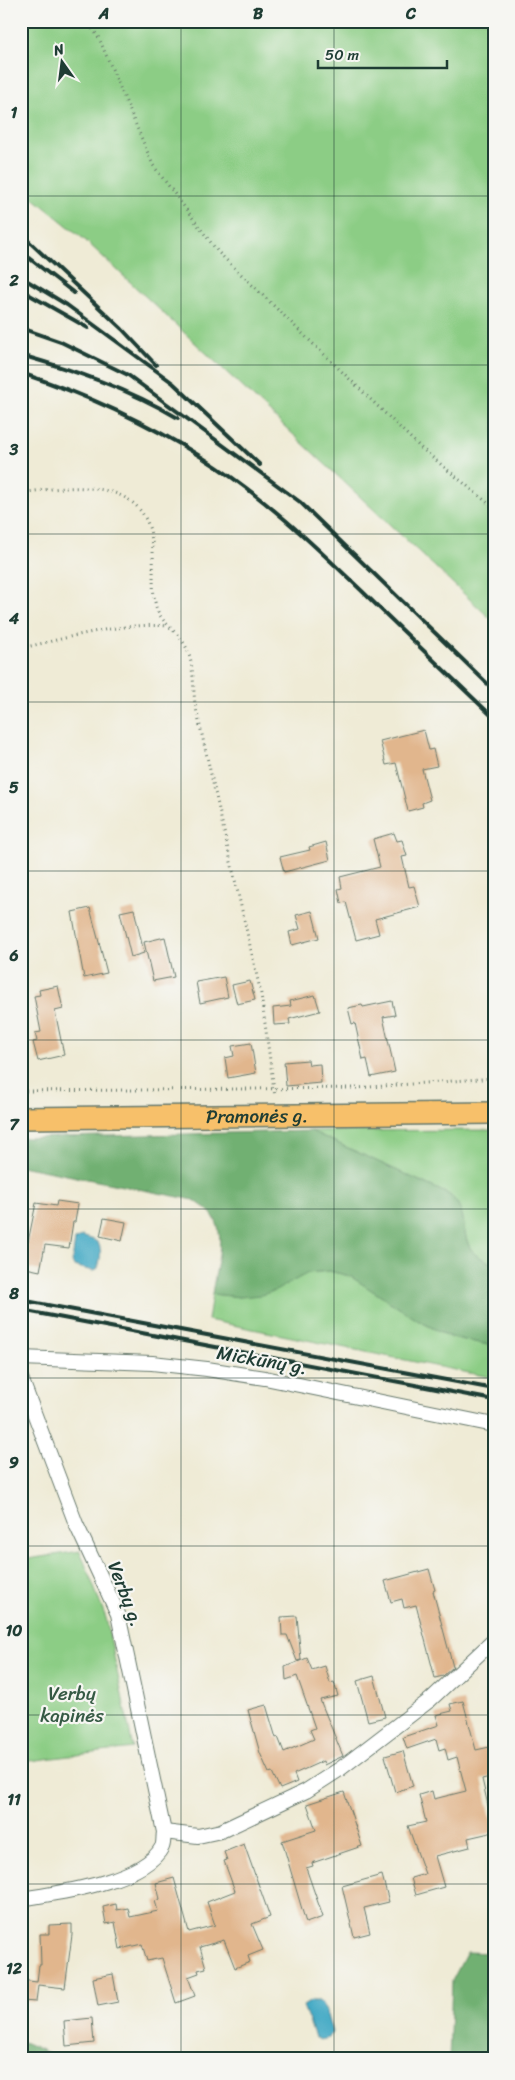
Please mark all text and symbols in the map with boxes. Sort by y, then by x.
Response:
text: A [98,0,109,28]
text: B [253,0,264,28]
text: C [405,0,417,28]
text: N [50,36,67,63]
north arrow [38,38,88,88]
scale bar [318,38,446,70]
text: 50 m [325,42,360,68]
text: 1 [11,98,18,127]
text: 2 [8,266,19,295]
text: 3 [9,435,19,464]
text: 4 [8,604,19,633]
text: 5 [9,773,19,802]
text: 6 [8,941,19,970]
street label: Pramonės g. [206,1098,308,1133]
text: 7 [9,1110,20,1139]
text: 8 [8,1279,19,1308]
street label: Mickūnų g. [214,1336,310,1384]
text: 9 [9,1448,19,1477]
street label: Verbų g. [98,1556,154,1632]
text: 10 [6,1616,22,1645]
park label: Verbų kapinės [40,1677,104,1732]
text: 11 [7,1785,21,1814]
text: 12 [6,1954,23,1983]

